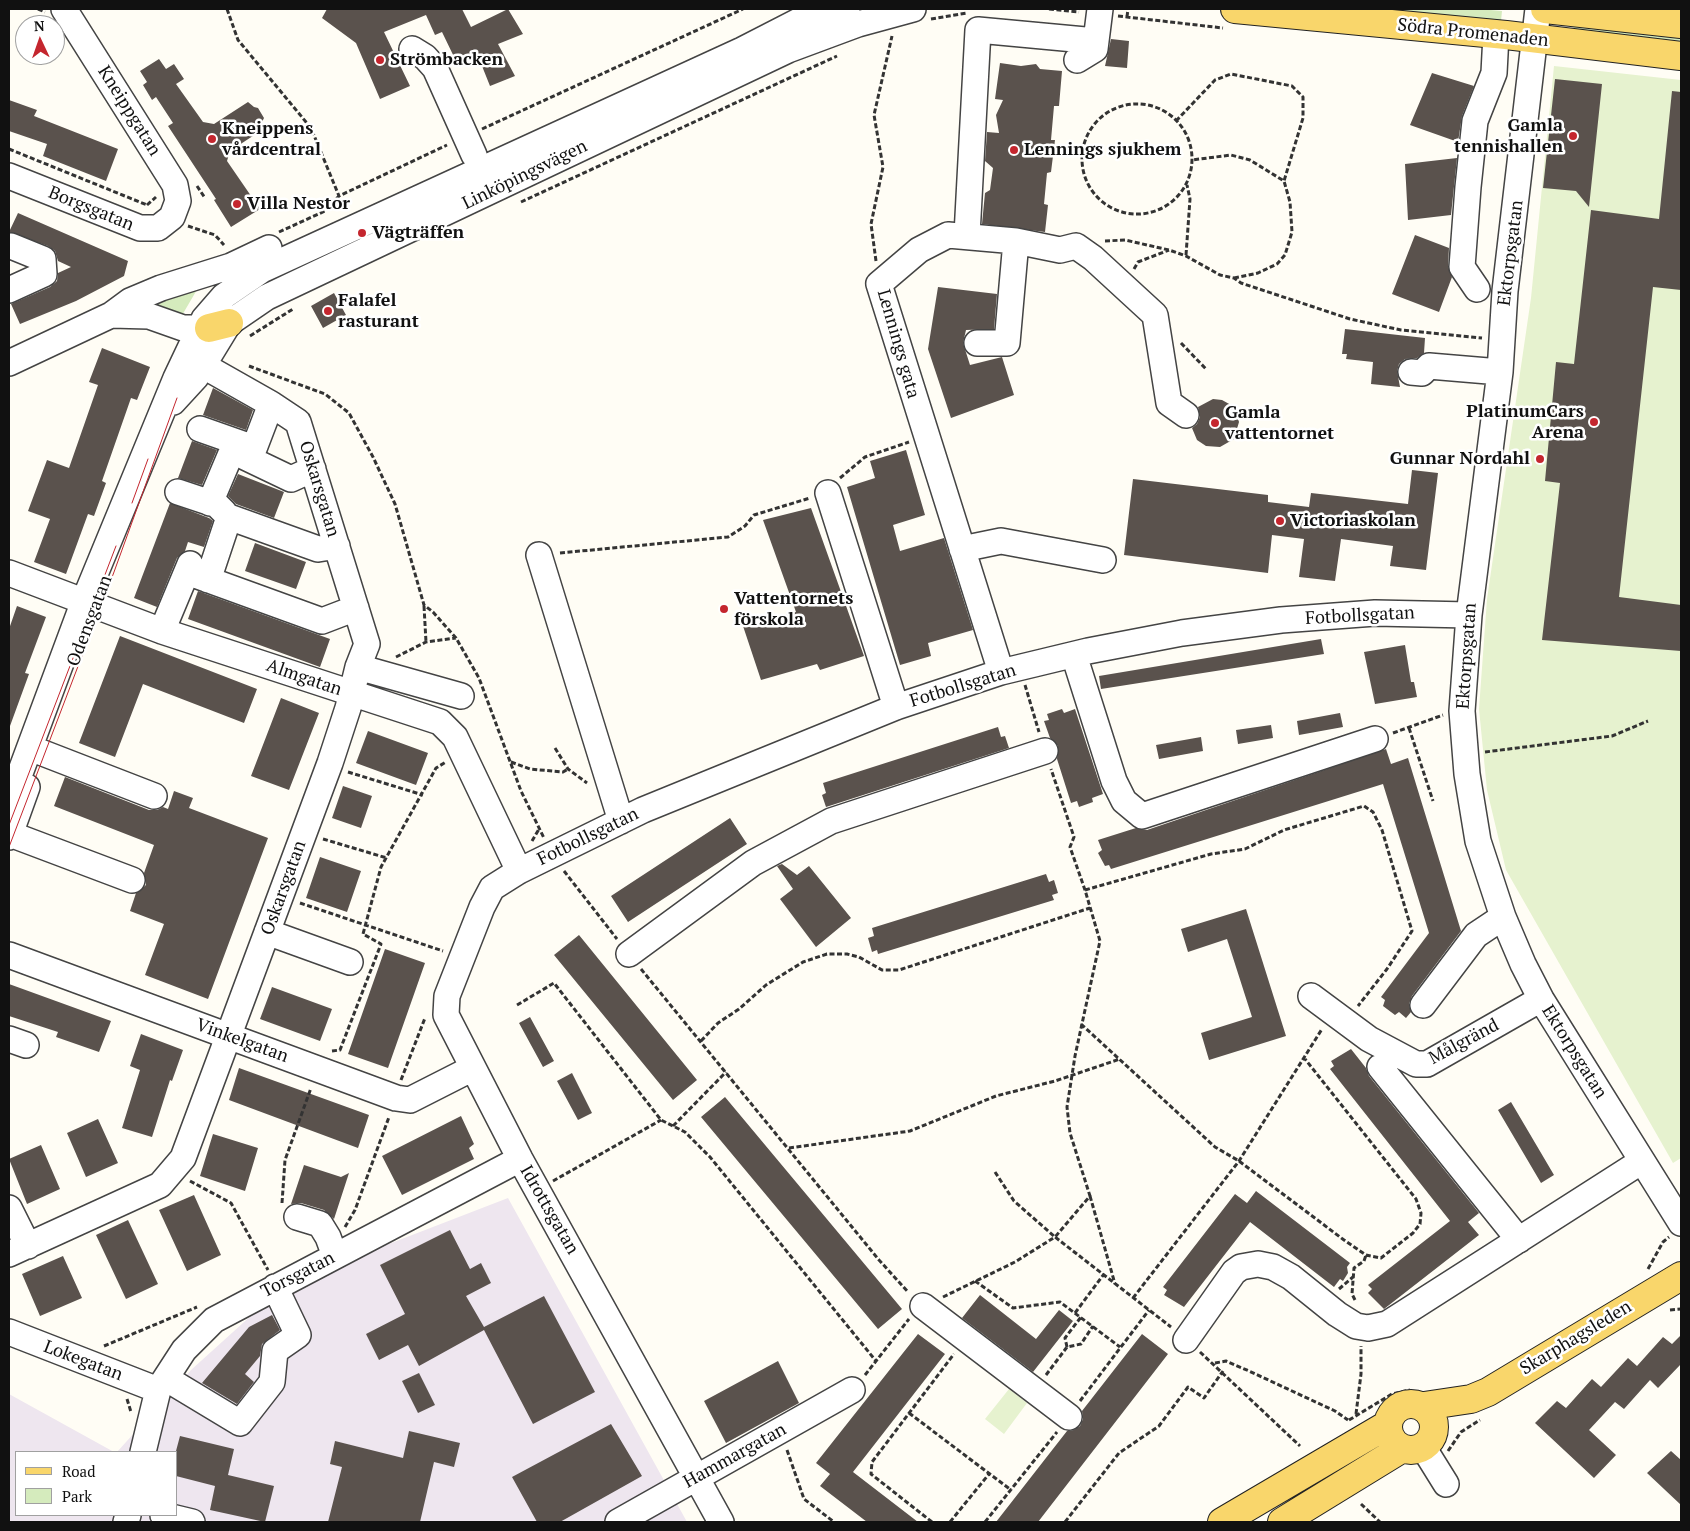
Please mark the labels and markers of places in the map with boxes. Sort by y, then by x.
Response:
place label: Strömbacken [390,49,503,71]
marker: Strömbacken [374,54,386,66]
place label: Gamla tennishallen [1454,115,1563,158]
place label: Kneippens vårdcentral [222,118,321,160]
marker: Gamla tennishallen [1567,130,1579,142]
marker: Kneippens vårdcentral [206,133,218,145]
place label: Lennings sjukhem [1024,139,1181,161]
marker: Lennings sjukhem [1008,144,1020,156]
place label: Villa Nestor [247,193,350,215]
marker: Villa Nestor [231,198,243,210]
place label: Vägträffen [372,222,464,244]
marker: Vägträffen [356,227,368,239]
place label: Falafel rasturant [338,290,419,332]
marker: Falafel rasturant [322,305,334,317]
place label: PlatinumCars Arena [1466,401,1584,444]
place label: Gamla vattentornet [1225,402,1334,444]
marker: PlatinumCars Arena [1588,416,1600,428]
marker: Gamla vattentornet [1209,417,1221,429]
place label: Gunnar Nordahl [1390,448,1530,470]
marker: Gunnar Nordahl [1534,453,1546,465]
place label: Victoriaskolan [1290,510,1416,532]
marker: Victoriaskolan [1274,515,1286,527]
place label: Vattentornets förskola [734,588,853,630]
marker: Vattentornets förskola [718,603,730,615]

